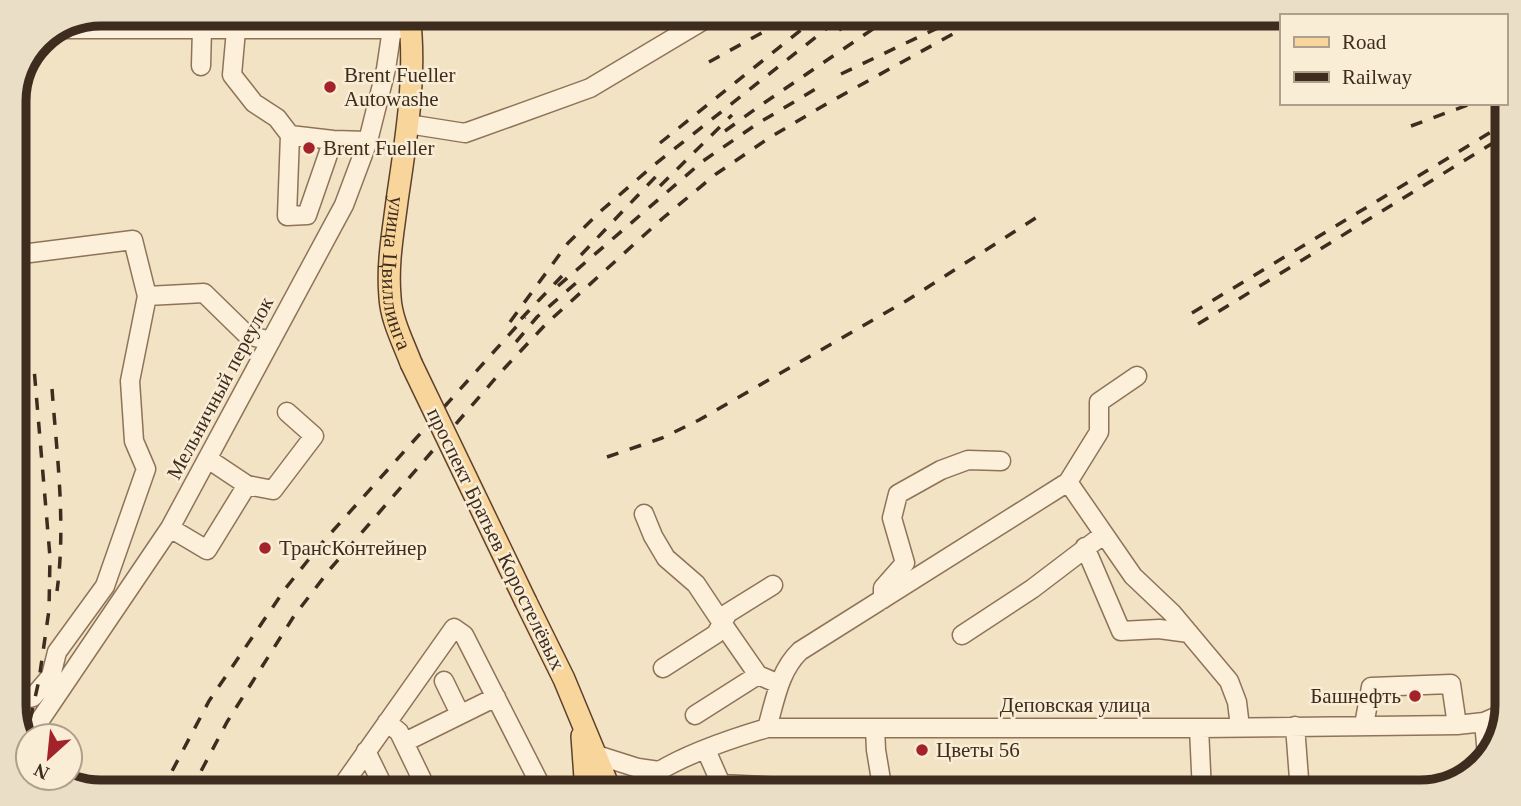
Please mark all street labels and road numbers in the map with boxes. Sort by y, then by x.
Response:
street label: улица Цвиллинга [377,195,417,354]
street label: Мельничный переулок [162,292,279,483]
street label: проспект Братьев Коростелёвых [422,404,570,674]
street label: Деповская улица [1000,693,1151,717]

